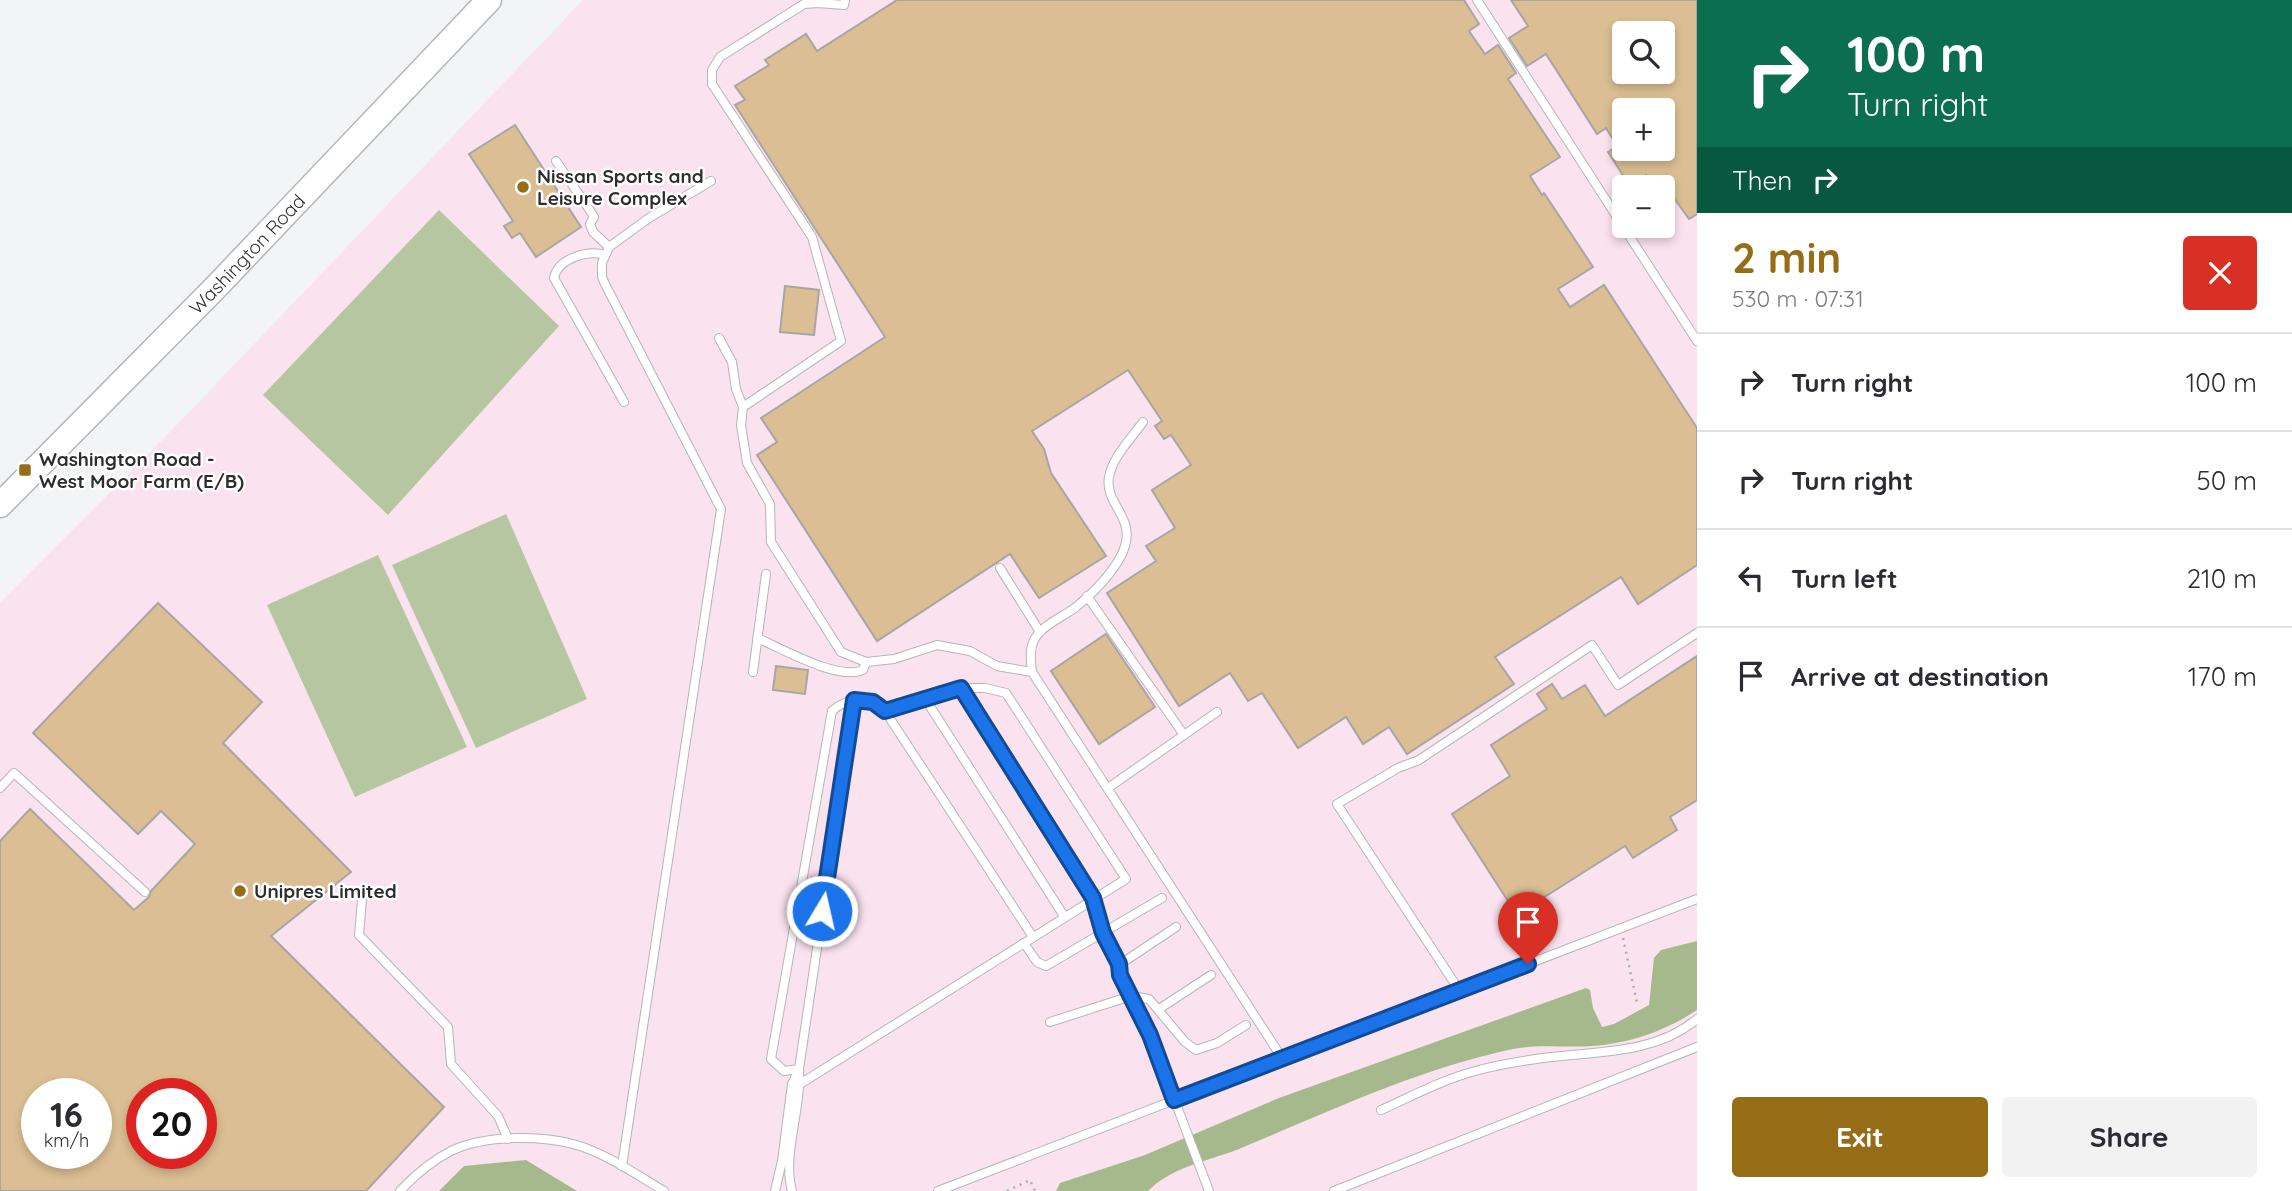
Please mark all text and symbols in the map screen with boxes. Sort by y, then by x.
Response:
map controls [1612,21,1675,238]
button: search [1612,21,1675,84]
text: 100 m [1847,23,1985,84]
icon: right [1732,28,1823,119]
text: Turn right [1847,84,1988,124]
button: + [1612,98,1675,161]
icon: right [1806,161,1844,199]
place label: Nissan Sports and Leisure Complex [537,164,704,210]
text: Then [1732,164,1792,197]
button: − [1612,175,1675,238]
marker: Nissan Sports and Leisure Complex [515,179,531,195]
street label: Washington Road [184,189,310,319]
text: 2 min [1732,231,1841,284]
button: close [2183,236,2257,310]
text: 530 m · 07:31 [1732,284,1864,313]
icon: right [1732,363,1770,401]
text: Turn right [1791,366,1913,399]
text: 100 m [2186,366,2257,399]
place label: Washington Road - West Moor Farm (E/B) [39,447,244,493]
icon: right [1732,461,1770,499]
marker: Washington Road - West Moor Farm (E/B) [17,462,33,478]
text: Turn right [1791,464,1913,497]
text: 50 m [2197,464,2257,497]
icon: left [1732,559,1770,597]
text: Turn left [1791,562,1898,595]
text: 210 m [2187,562,2257,595]
icon: arrive [1732,657,1770,695]
text: Arrive at destination [1791,660,2049,693]
text: 170 m [2188,660,2257,693]
position arrow [785,874,859,948]
place label: Unipres Limited [254,879,397,903]
marker: Unipres Limited [232,883,248,899]
pin [1498,892,1558,964]
icon: arrive [1509,903,1547,941]
speed limit sign: 20 [126,1078,217,1169]
text: 16 [50,1092,83,1136]
button: Exit [1732,1097,1988,1177]
button: Share [2002,1097,2257,1177]
text: km/h [44,1129,89,1152]

